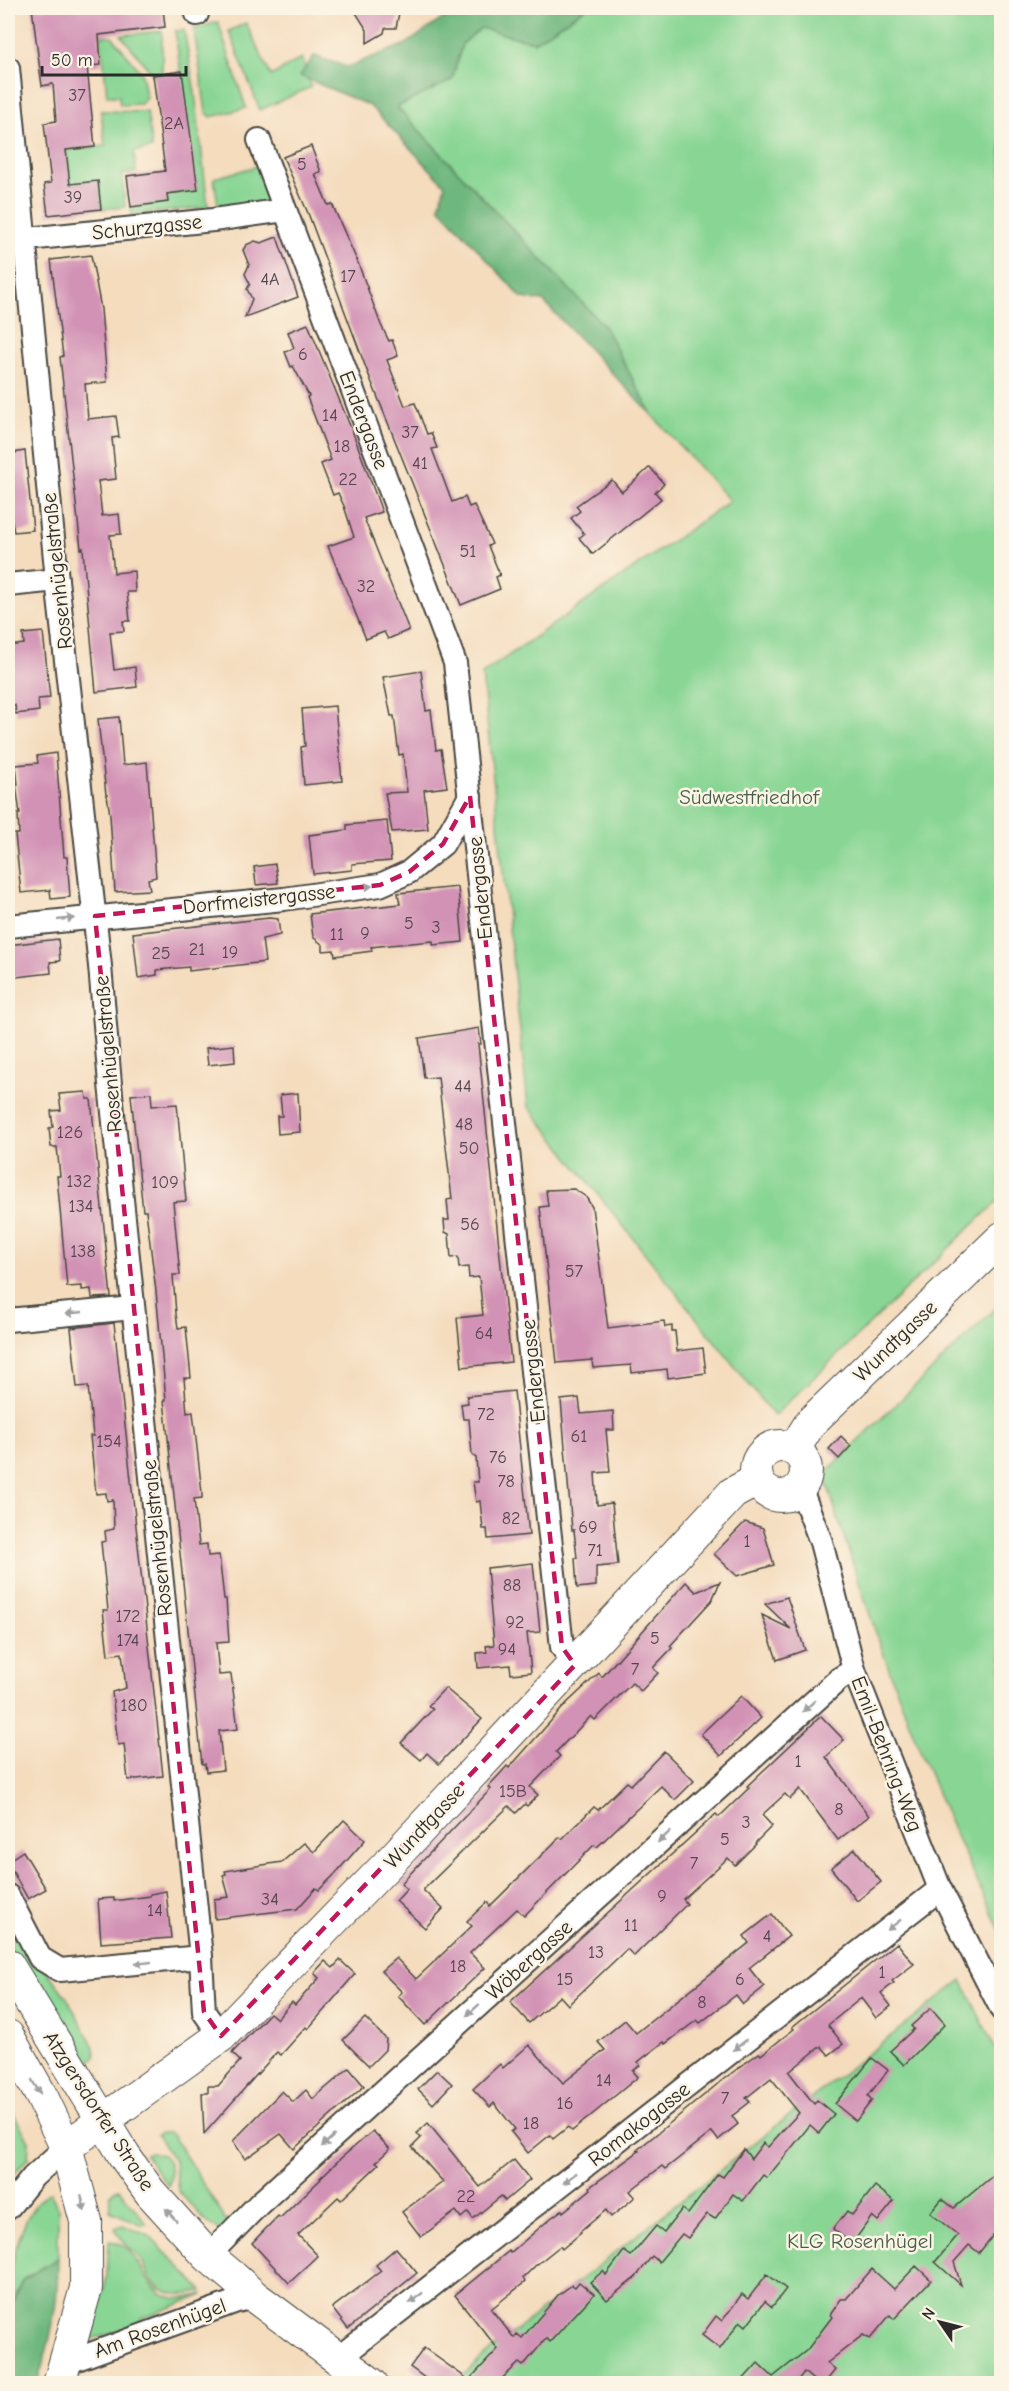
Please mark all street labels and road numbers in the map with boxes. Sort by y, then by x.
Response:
street label: Schurzgasse [91,209,203,245]
street label: Endergasse [334,367,394,473]
street label: Rosenhügelstraße [37,491,77,651]
street label: Endergasse [463,835,497,941]
street label: Dorfmeistergasse [181,879,337,919]
street label: Rosenhügelstraße [89,975,127,1133]
street label: Wundtgasse [848,1295,942,1387]
street label: Endergasse [516,1318,550,1424]
street label: Rosenhügelstraße [137,1458,177,1618]
street label: Emil-Behring-Weg [846,1673,928,1835]
street label: Wundtgasse [379,1779,469,1873]
street label: Wöbergasse [481,1915,577,2005]
street label: Atzgersdorfer Straße [38,2027,160,2195]
street label: Romakogasse [583,2077,695,2171]
street label: Am Rosenhügel [91,2293,229,2363]

